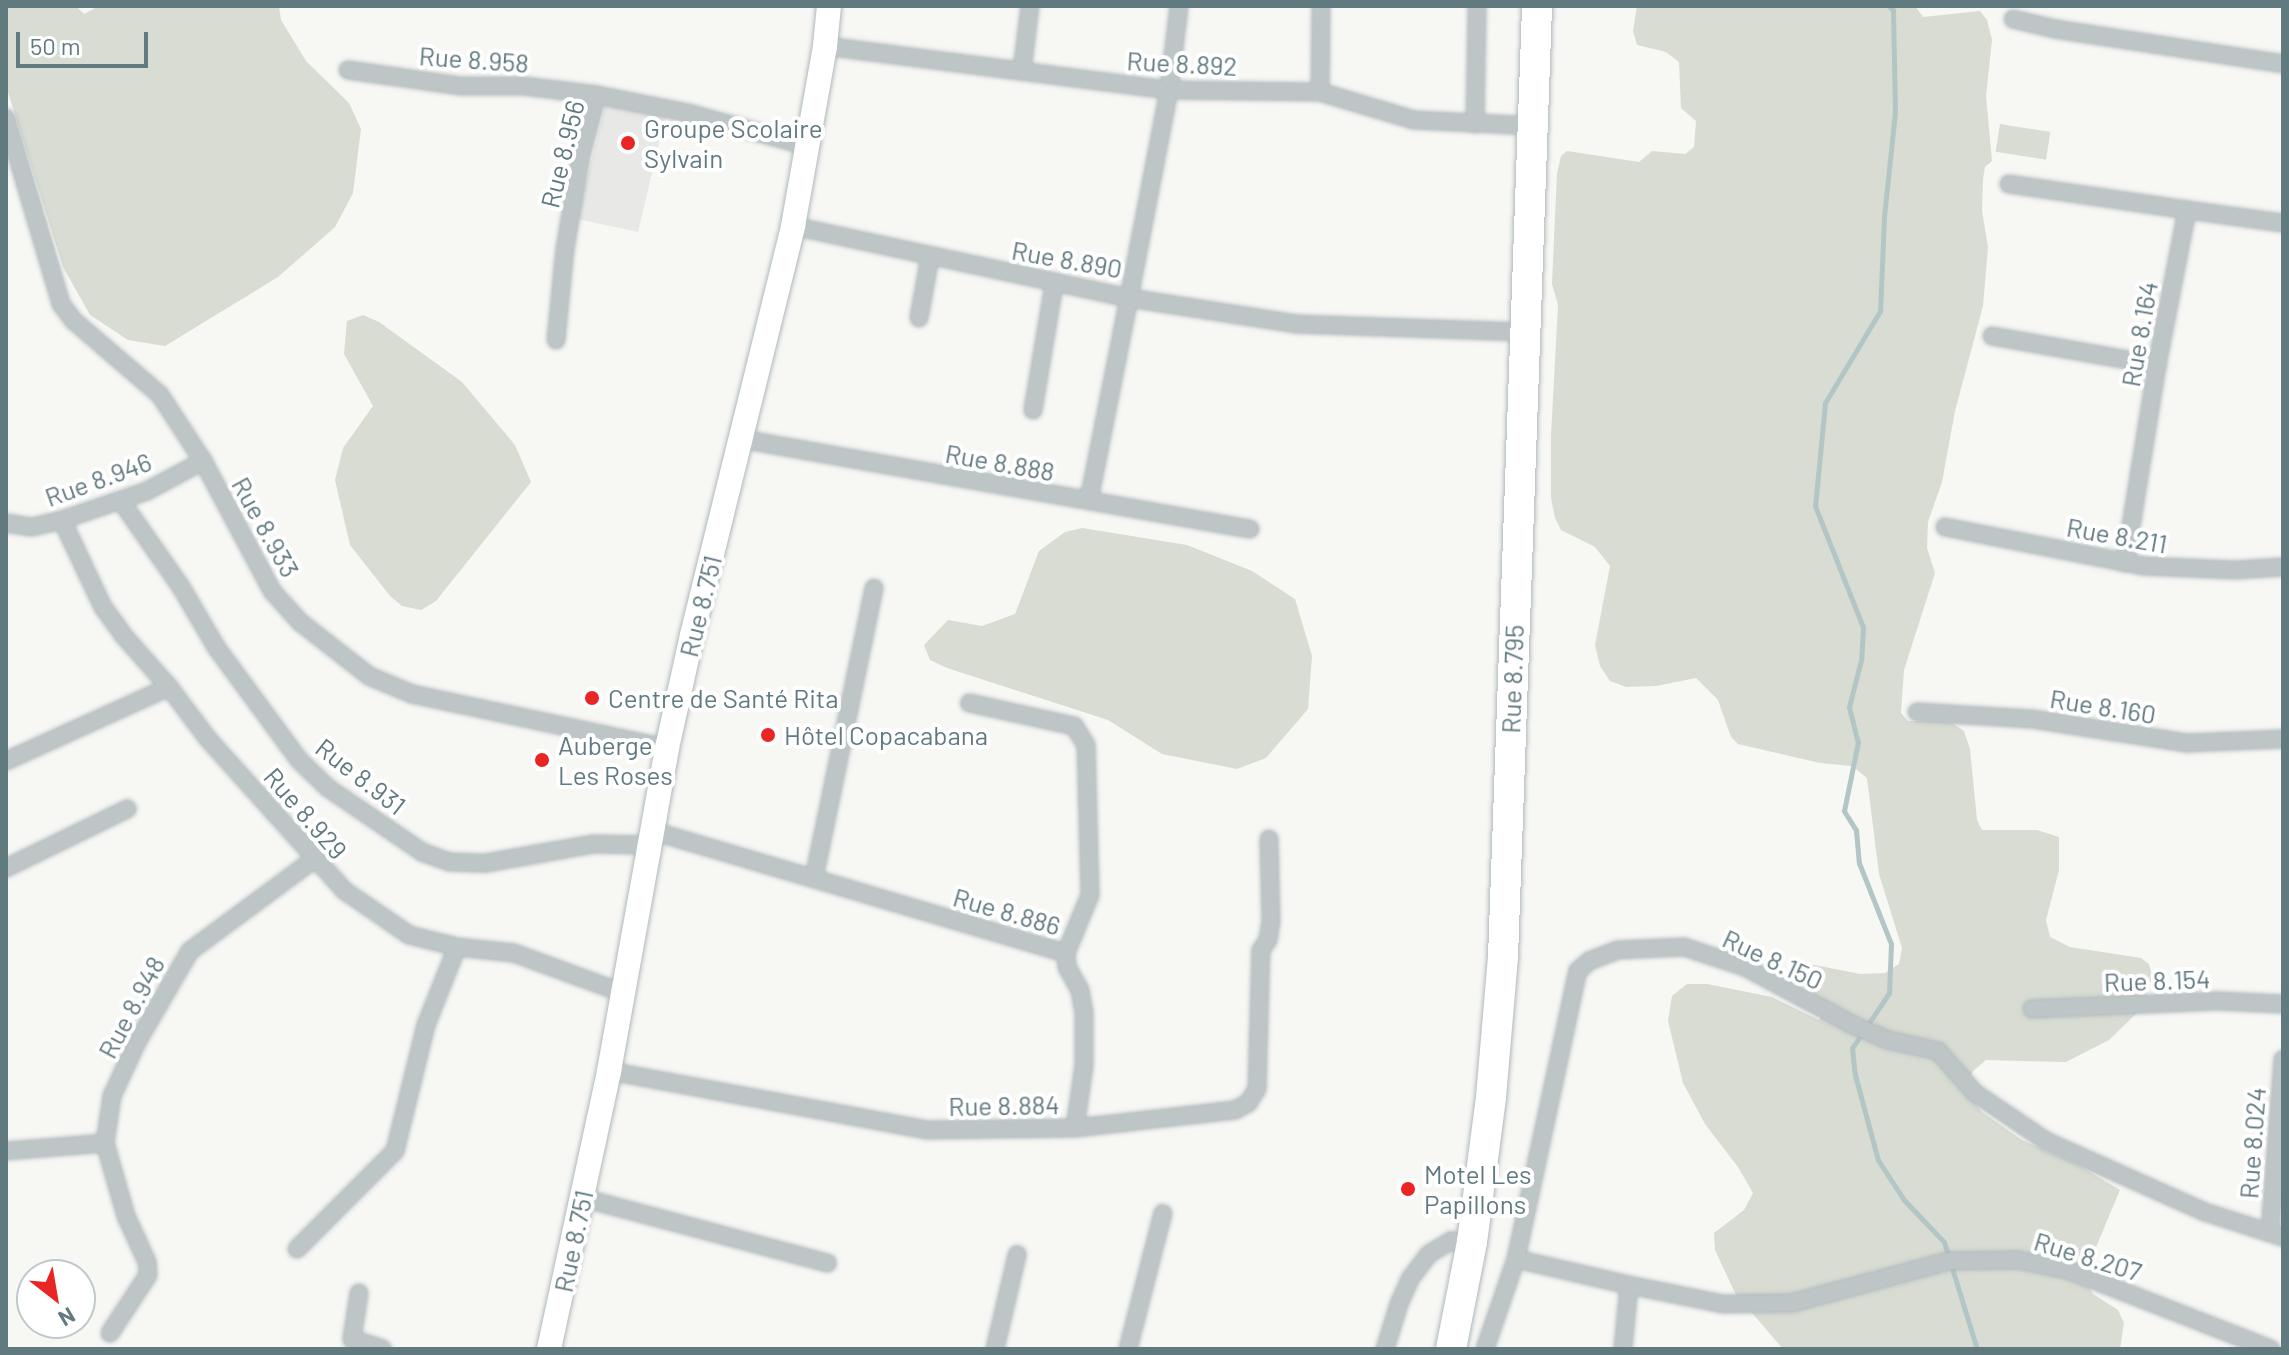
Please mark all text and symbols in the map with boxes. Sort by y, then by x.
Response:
scale bar [20,16,152,66]
text: 50 m [30,31,81,60]
street label: Rue 8.958 [418,40,530,78]
street label: Rue 8.892 [1126,45,1238,81]
street label: Rue 8.956 [534,97,590,211]
place label: Groupe Scolaire Sylvain [644,112,822,174]
marker: Groupe Scolaire Sylvain [619,134,637,152]
street label: Rue 8.890 [1009,234,1125,284]
street label: Rue 8.164 [2114,279,2164,389]
street label: Rue 8.888 [943,437,1057,487]
street label: Rue 8.946 [41,445,155,513]
street label: Rue 8.933 [226,471,306,583]
street label: Rue 8.211 [2064,511,2170,559]
street label: Rue 8.751 [672,552,728,660]
street label: Rue 8.795 [1495,624,1529,734]
place label: Centre de Santé Rita [608,682,839,714]
street label: Rue 8.160 [2048,682,2158,730]
marker: Centre de Santé Rita [583,689,601,707]
place label: Hôtel Copacabana [784,719,988,751]
marker: Hôtel Copacabana [759,726,777,744]
place label: Auberge Les Roses [558,729,673,790]
street label: Rue 8.931 [310,731,412,821]
marker: Auberge Les Roses [533,751,551,769]
street label: Rue 8.929 [258,761,354,865]
street label: Rue 8.886 [950,881,1064,941]
street label: Rue 8.150 [1718,922,1828,996]
street label: Rue 8.948 [91,951,171,1063]
street label: Rue 8.154 [2103,963,2211,997]
street label: Rue 8.024 [2233,1086,2271,1200]
street label: Rue 8.884 [948,1088,1060,1122]
place label: Motel Les Papillons [1424,1158,1532,1220]
marker: Motel Les Papillons [1399,1180,1417,1198]
street label: Rue 8.751 [547,1187,599,1295]
street label: Rue 8.207 [2031,1225,2145,1287]
north arrow [16,1259,96,1339]
text: N [54,1303,80,1333]

